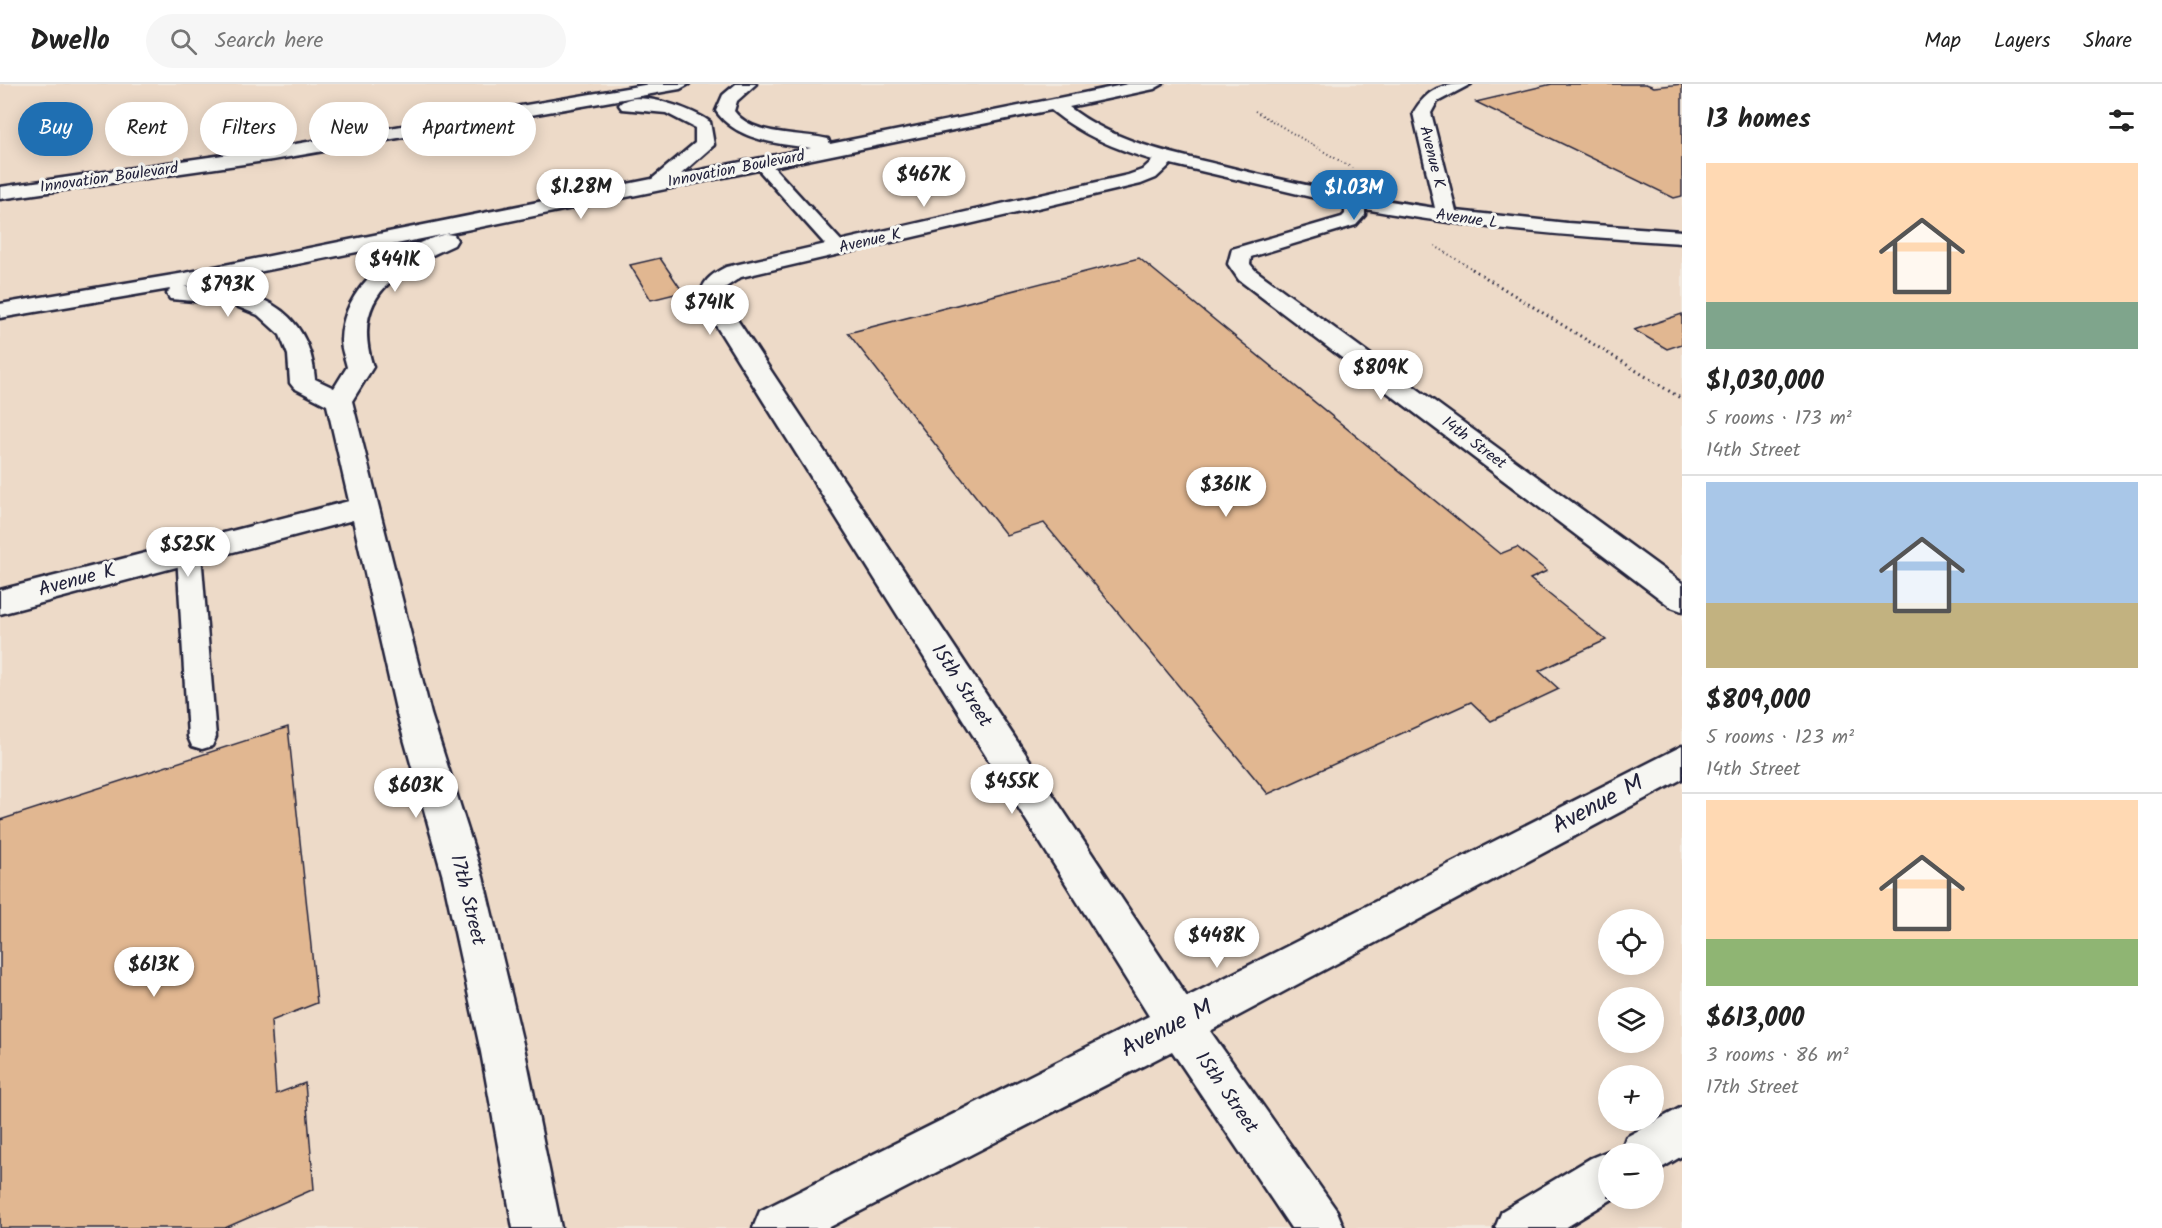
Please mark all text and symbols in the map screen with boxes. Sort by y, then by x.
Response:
search box [146,14,566,68]
text: Dwello [30,19,110,64]
text: Search here [215,24,323,59]
icon: search [167,25,200,58]
text: Map [1924,25,1961,58]
text: Layers [1994,25,2050,58]
text: Share [2083,25,2132,58]
text: 13 homes [1706,99,1811,141]
chip: Buy [18,102,93,156]
chip: Rent [105,102,188,156]
chip: Filters [200,102,297,156]
chip: New [309,102,389,156]
chip: Apartment [401,102,536,156]
icon: filters [2105,104,2138,137]
street label: Avenue K [1412,123,1452,191]
street label: Innovation Boulevard [665,143,808,195]
street label: Innovation Boulevard [38,156,181,200]
pin: $467K [882,157,966,208]
text: $467K [896,160,952,192]
pin: $1.28M [532,169,630,220]
pin: $1.03M [1305,170,1403,221]
text: $1.28M [550,172,612,204]
text: $1.03M [1325,173,1383,205]
street label: Avenue L [1434,202,1500,236]
icon: home [1868,202,1976,310]
street label: Avenue K [837,222,904,260]
pin: $441K [353,242,437,293]
text: $441K [369,245,421,277]
pin: $793K [186,267,270,318]
text: $793K [201,270,255,302]
pin: $741K [668,285,752,336]
text: $741K [685,288,735,320]
pin: $809K [1339,350,1423,401]
text: $809K [1353,353,1409,385]
text: $1,030,000 [1706,361,1824,403]
text: 5 rooms · 173 m² [1706,403,1852,435]
street label: 14th Street [1436,410,1512,476]
text: 14th Street [1706,435,1801,467]
pin: $361K [1184,467,1268,518]
text: $361K [1200,470,1252,502]
icon: home [1868,521,1976,629]
pin: $525K [146,527,230,578]
text: $525K [160,530,216,562]
street label: Avenue K [35,555,119,607]
street label: 15th Street [922,638,1000,734]
text: $809,000 [1706,680,1810,722]
text: 5 rooms · 123 m² [1706,722,1854,754]
text: 14th Street [1706,754,1801,786]
pin: $455K [970,764,1054,815]
street label: Avenue M [1545,764,1651,846]
text: $455K [984,767,1040,799]
pin: $603K [374,768,458,819]
text: $603K [388,771,444,803]
icon: home [1868,839,1976,947]
street label: 17th Street [440,851,494,949]
map controls [1598,909,1664,1209]
button: locate [1598,909,1664,975]
pin: $448K [1175,918,1259,969]
text: $448K [1188,921,1246,953]
pin: $613K [112,947,196,998]
text: $613K [128,950,180,982]
button: layers [1598,987,1664,1053]
street label: Avenue M [1114,989,1220,1069]
text: $613,000 [1706,998,1804,1040]
text: 3 rooms · 86 m² [1706,1040,1849,1072]
street label: 15th Street [1186,1045,1266,1141]
button: + [1598,1065,1664,1131]
text: 17th Street [1706,1072,1799,1104]
button: − [1598,1143,1664,1209]

